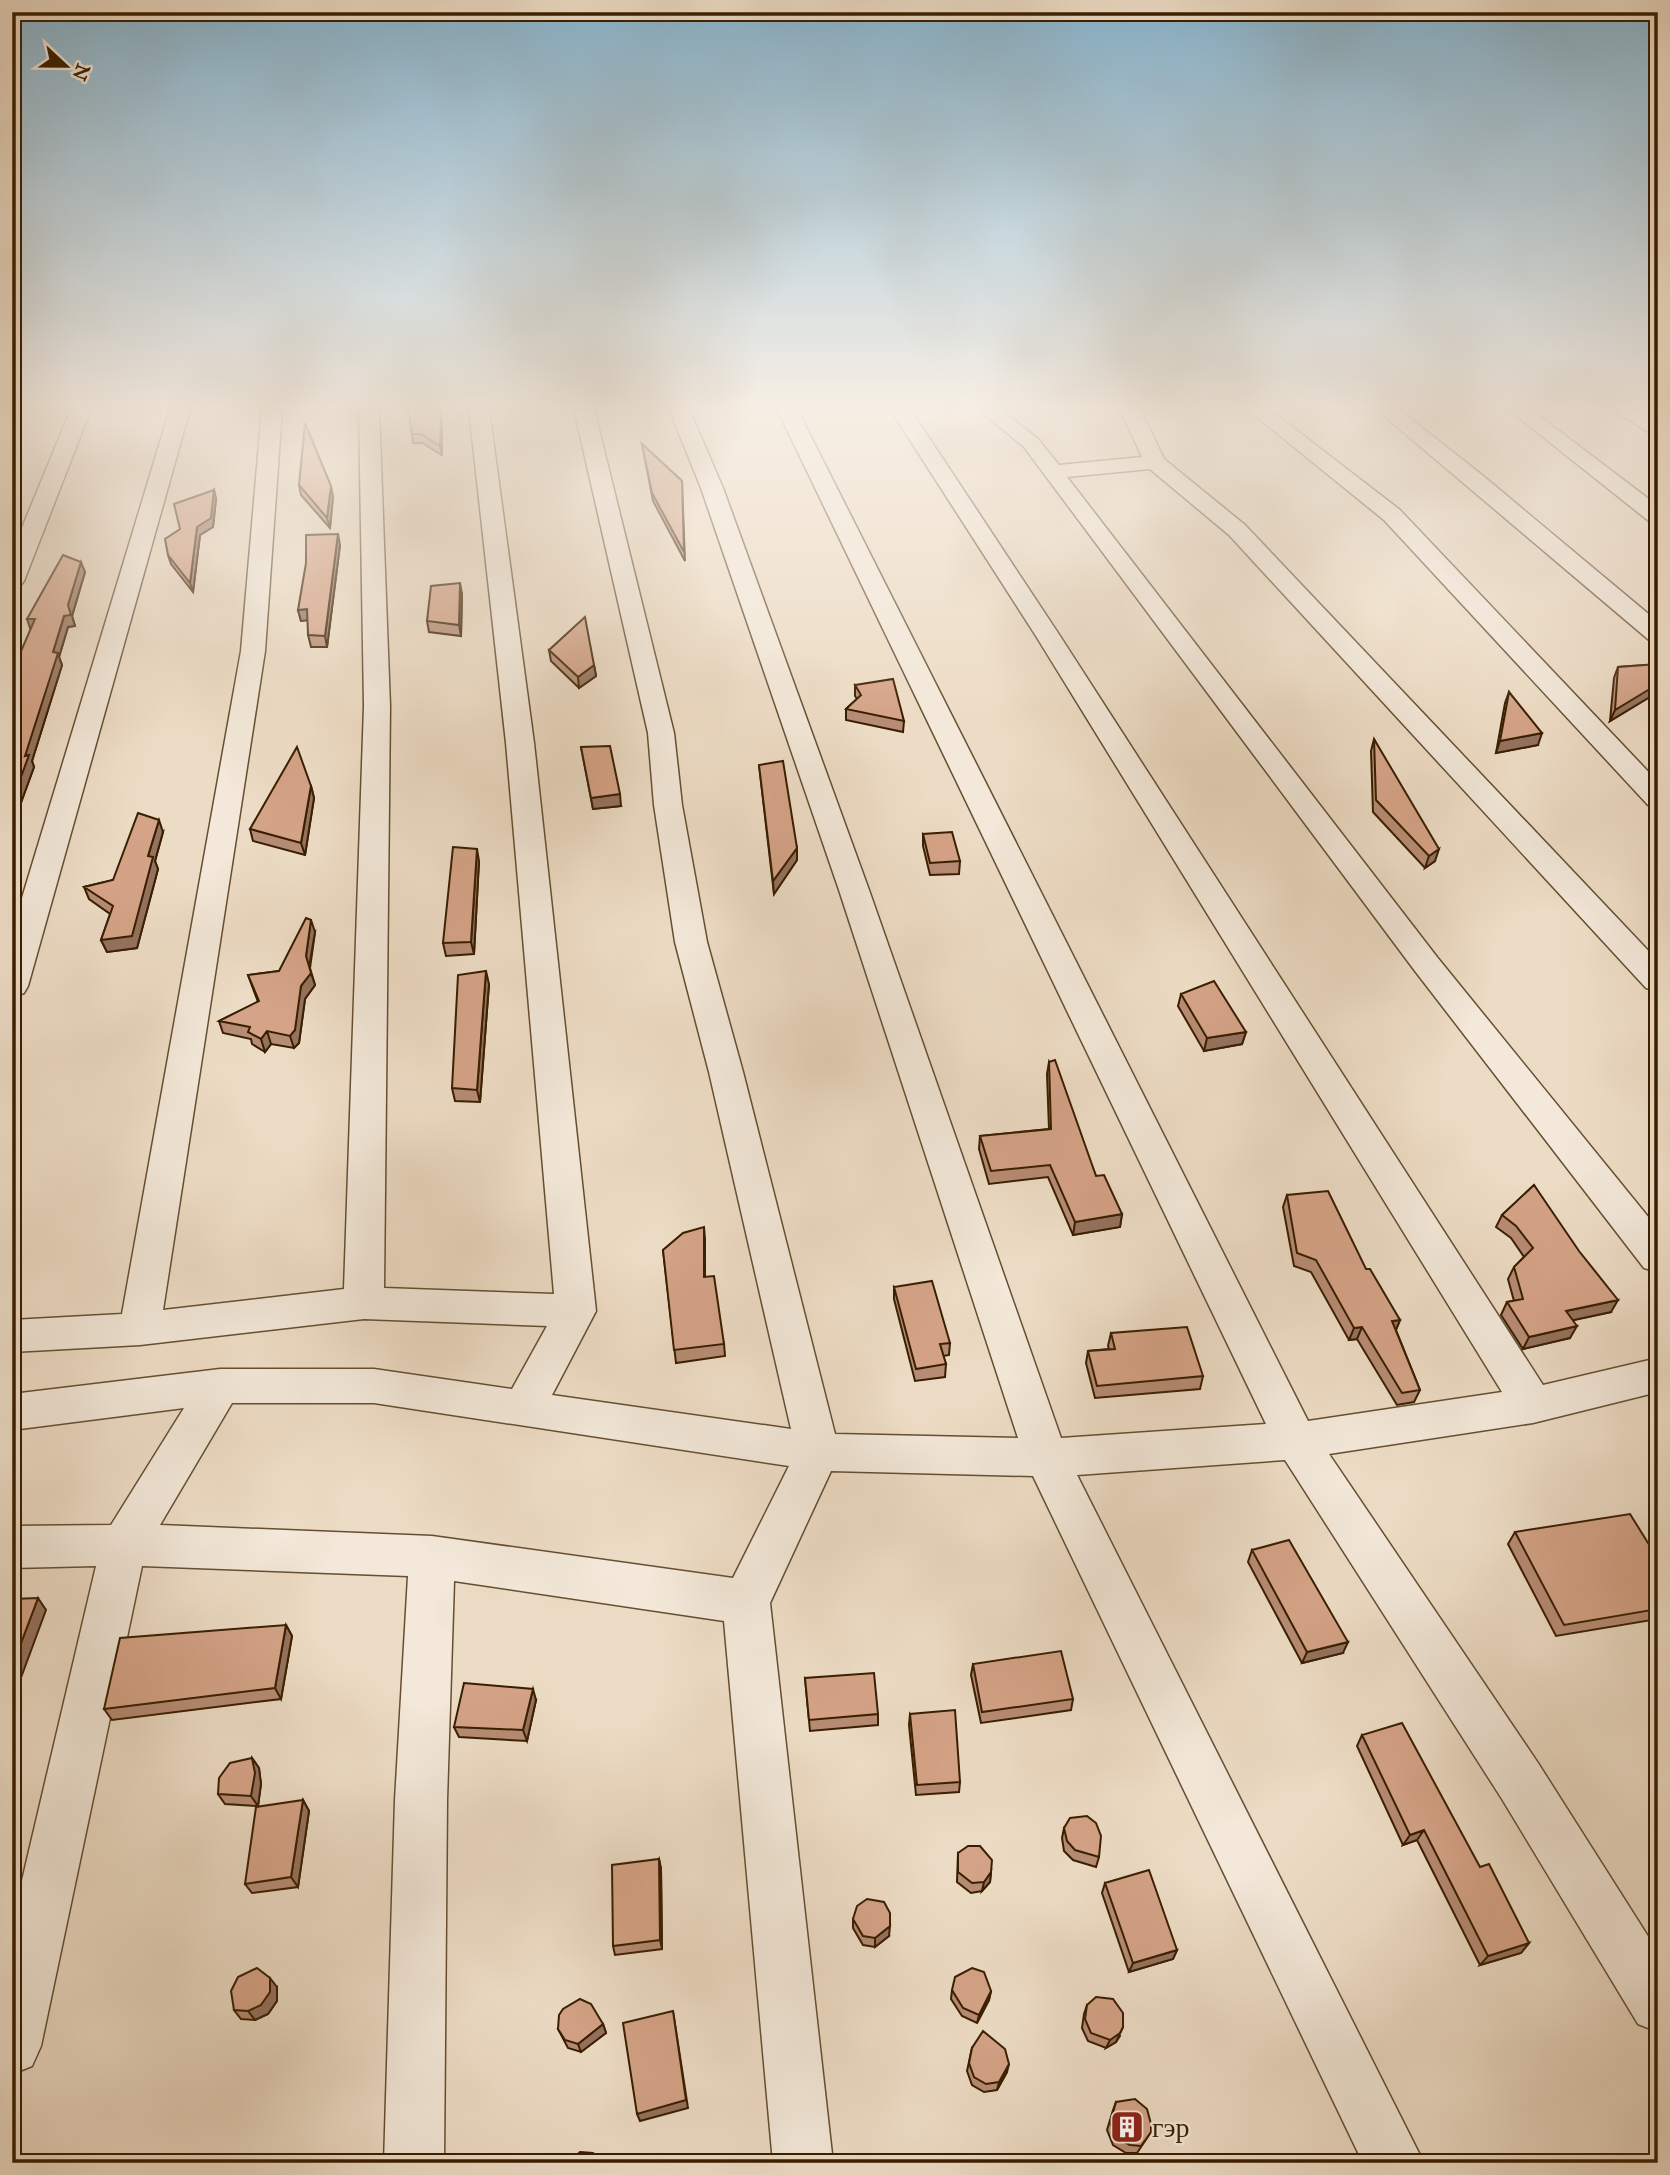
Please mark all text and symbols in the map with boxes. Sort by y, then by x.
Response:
north arrow [32,32,102,102]
text: N [68,60,95,84]
building icon: гэр [1108,2108,1146,2146]
place label: гэр [1152,2110,1190,2145]

